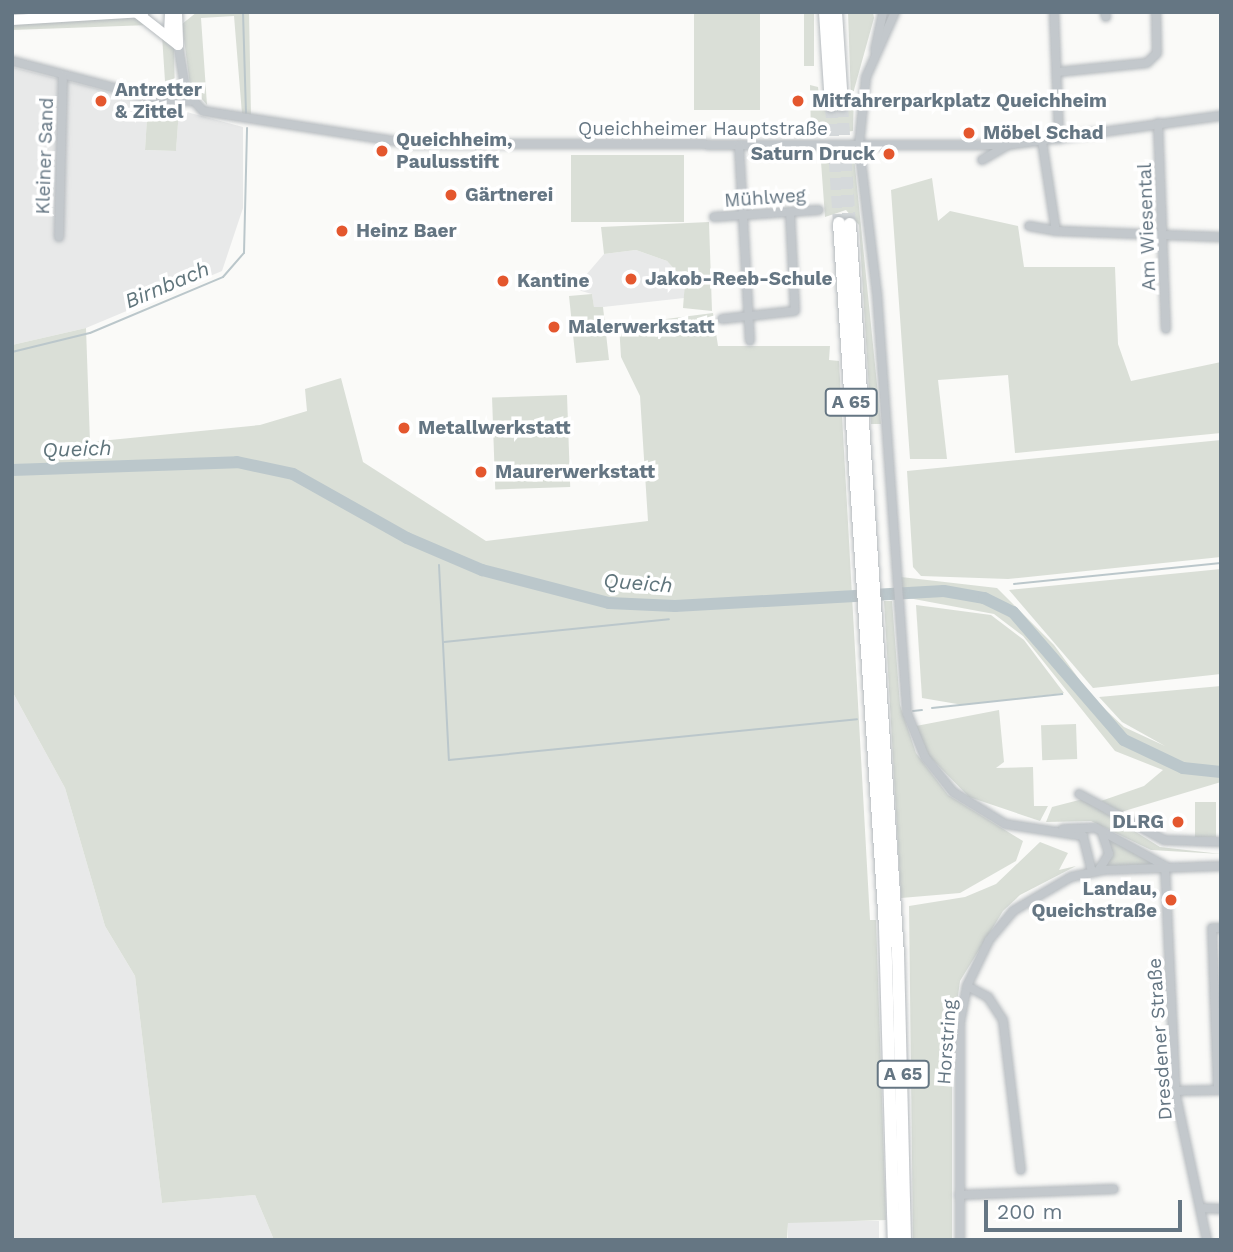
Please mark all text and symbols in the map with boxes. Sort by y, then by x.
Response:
place label: Antretter & Zittel [115,79,202,123]
place label: Mitfahrerparkplatz Queichheim [812,90,1107,112]
marker: Antretter & Zittel [93,93,109,109]
marker: Mitfahrerparkplatz Queichheim [790,93,806,109]
street label: Kleiner Sand [32,97,58,215]
street label: Queichheimer Hauptstraße [578,118,828,140]
place label: Möbel Schad [983,122,1104,144]
marker: Möbel Schad [961,125,977,141]
place label: Queichheim, Paulusstift [396,129,513,173]
marker: Queichheim, Paulusstift [374,143,390,159]
place label: Saturn Druck [751,143,875,165]
marker: Saturn Druck [881,146,897,162]
street label: Am Wiesental [1133,162,1161,292]
place label: Gärtnerei [465,184,553,206]
street label: Mühlweg [723,184,807,212]
marker: Gärtnerei [443,187,459,203]
place label: Heinz Baer [356,220,457,242]
marker: Heinz Baer [334,223,350,239]
water label: Birnbach [121,256,213,314]
place label: Jakob-Reeb-Schule [645,268,833,290]
place label: Kantine [517,270,589,292]
marker: Jakob-Reeb-Schule [623,271,639,287]
marker: Kantine [495,273,511,289]
place label: Malerwerkstatt [568,316,715,338]
marker: Malerwerkstatt [546,319,562,335]
road number: A 65 [823,388,879,416]
place label: Metallwerkstatt [418,417,571,439]
marker: Metallwerkstatt [396,420,412,436]
water label: Queich [42,435,112,463]
place label: Maurerwerkstatt [495,461,655,483]
marker: Maurerwerkstatt [473,464,489,480]
water label: Queich [602,568,674,598]
place label: DLRG [1112,811,1164,833]
marker: DLRG [1170,814,1186,830]
place label: Landau, Queichstraße [1031,878,1157,922]
marker: Landau, Queichstraße [1163,892,1179,908]
street label: Dresdener Straße [1143,957,1177,1121]
street label: Horstring [933,999,961,1085]
road number: A 65 [875,1059,931,1088]
scale bar [988,1186,1186,1230]
text: 200 m [997,1199,1063,1224]

